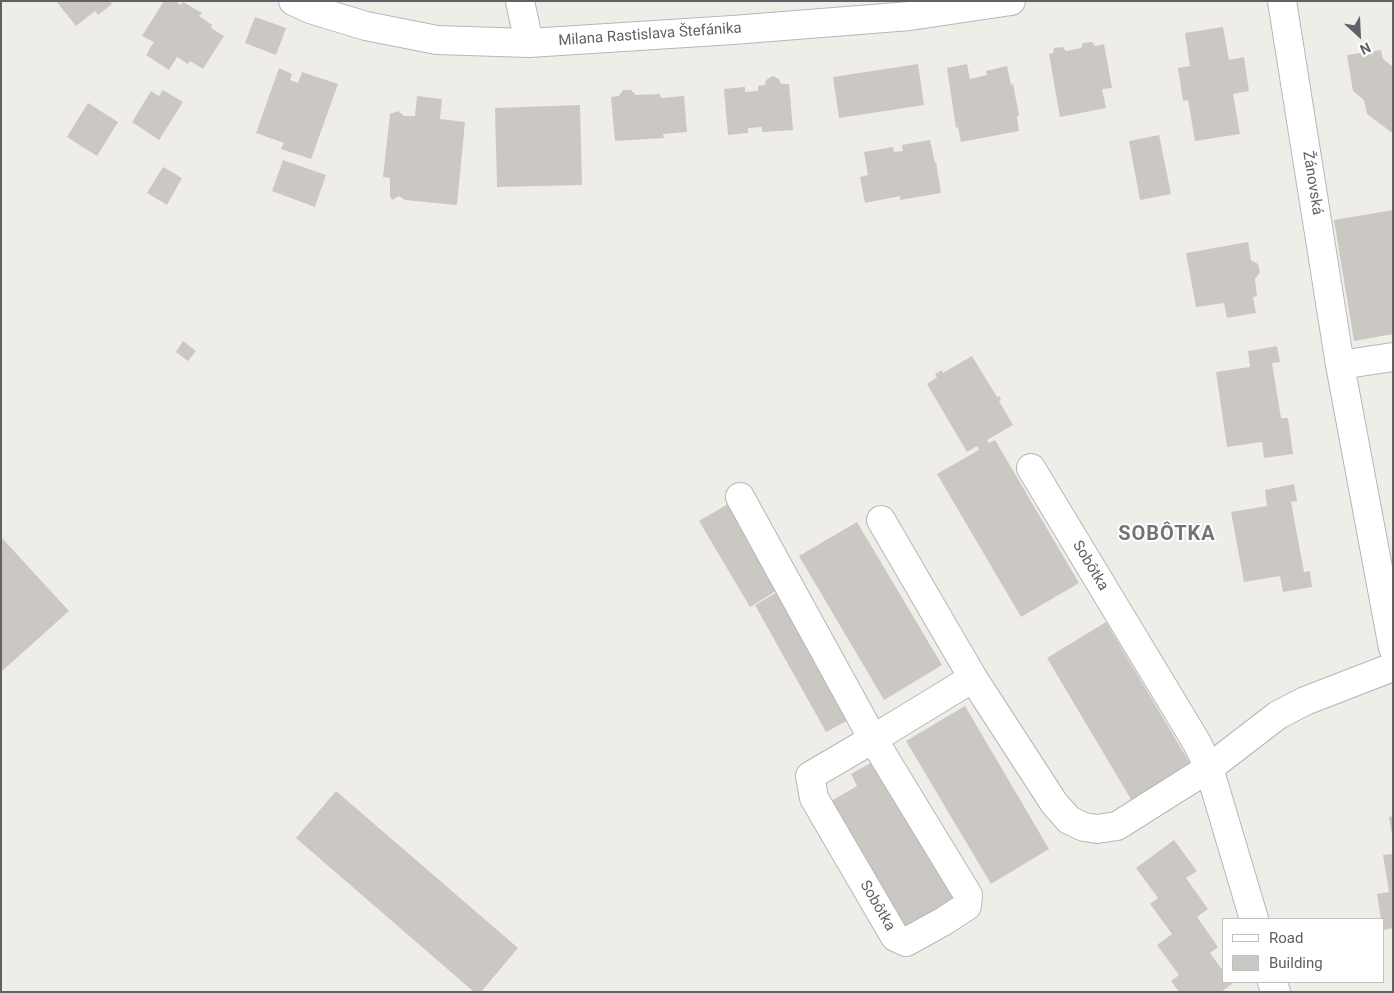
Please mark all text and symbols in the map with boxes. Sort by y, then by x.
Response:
north arrow [1334,10,1384,60]
street label: Milana Rastislava Štefánika [558,20,742,50]
text: N [1357,39,1373,58]
street label: Žánovská [1298,150,1326,216]
district label: SOBÔTKA [1117,523,1217,547]
street label: Sobôtka [1068,538,1112,594]
street label: Sobôtka [855,878,899,934]
legend [1222,918,1384,983]
text: Road [1269,929,1303,947]
text: Building [1269,954,1323,972]

